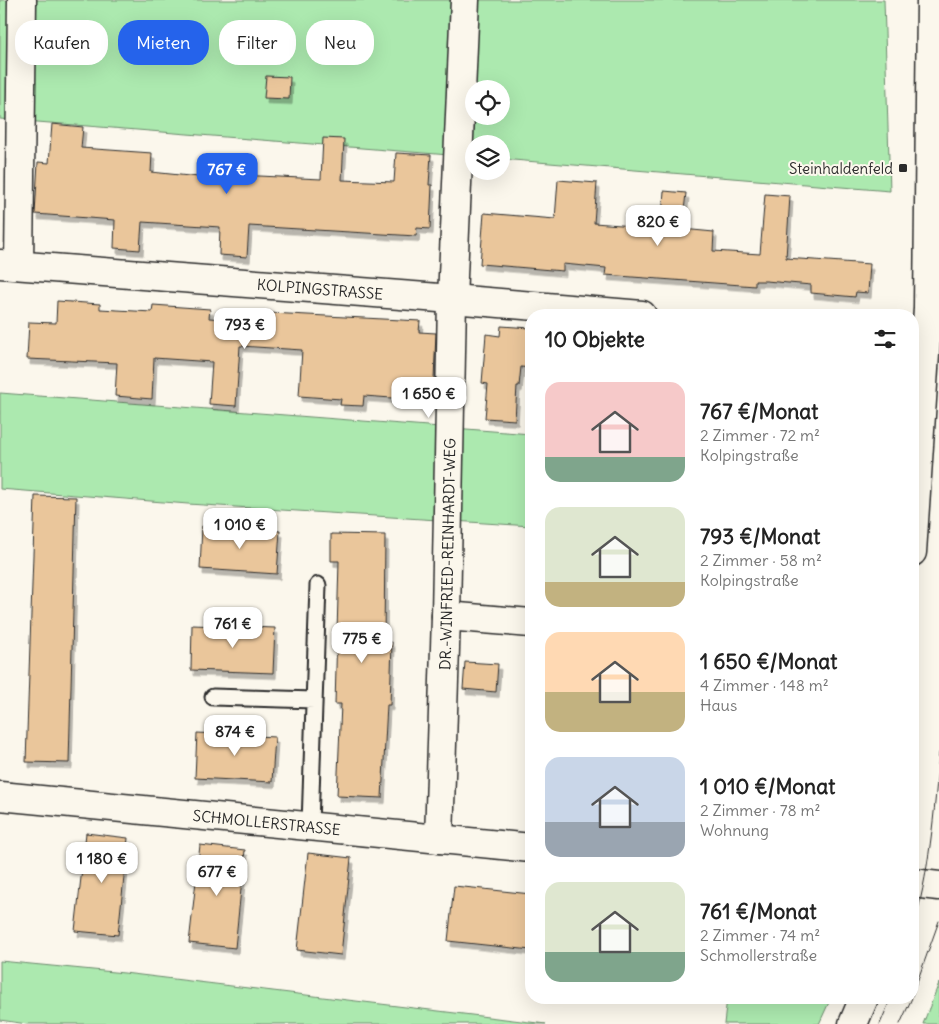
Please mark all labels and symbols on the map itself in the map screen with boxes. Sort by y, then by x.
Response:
pin: 767 € [192,152,262,195]
place label: Steinhaldenfeld [789,159,893,178]
marker: Steinhaldenfeld [897,162,909,174]
pin: 820 € [623,204,693,247]
street label: KOLPINGSTRASSE [256,274,384,303]
pin: 793 € [210,308,280,350]
pin: 1 650 € [383,376,475,419]
street label: DR.-WINFRIED-REINHARDT-WEG [435,438,459,670]
pin: 1 010 € [194,508,286,550]
pin: 761 € [198,606,268,649]
pin: 775 € [327,622,397,664]
pin: 874 € [200,714,270,757]
street label: SCHMOLLERSTRASSE [192,805,342,839]
pin: 1 180 € [56,842,148,884]
pin: 677 € [182,854,252,897]

